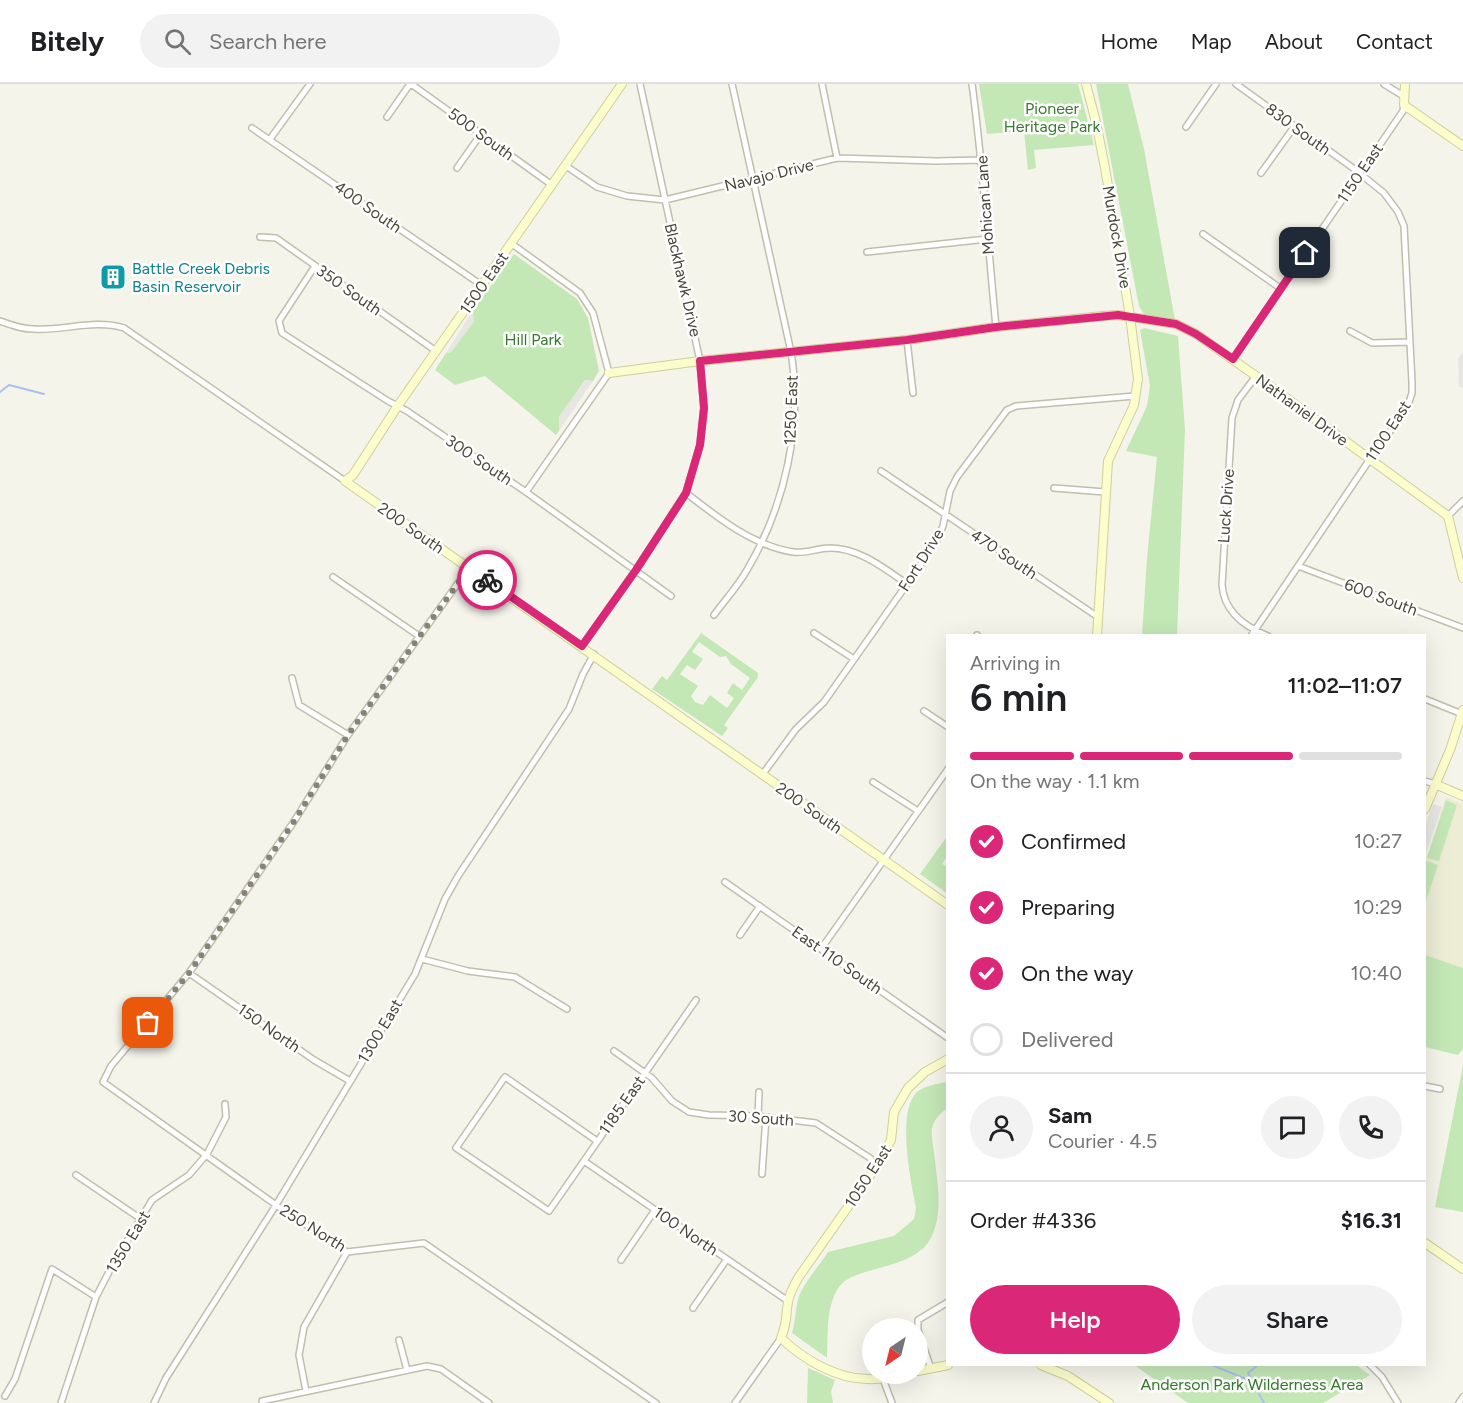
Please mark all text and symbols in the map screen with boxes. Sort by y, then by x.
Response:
search box [140,14,560,68]
text: Bitely [30,24,104,58]
icon: search [161,25,194,58]
text: Search here [209,28,327,55]
text: Home [1101,29,1158,54]
text: Map [1191,29,1232,54]
text: About [1265,29,1323,54]
text: Contact [1356,29,1433,54]
park label: Pioneer Heritage Park [1004,99,1101,136]
street label: 830 South [1262,99,1334,159]
street label: 500 South [444,104,518,164]
street label: 1150 East [1333,140,1387,206]
street label: Navajo Drive [722,155,816,195]
street label: Mohican Lane [972,155,998,255]
street label: 400 South [331,177,405,237]
street label: Murdock Drive [1099,184,1135,290]
street label: Blackhawk Drive [661,221,705,339]
pin [1279,227,1330,278]
icon: home [1288,236,1321,269]
street label: 1500 East [456,248,512,318]
place label: Battle Creek Debris Basin Reservoir [132,259,270,296]
street label: 350 South [313,261,385,319]
building icon: Battle Creek Debris Basin Reservoir [98,262,128,292]
park label: Hill Park [504,330,562,349]
street label: Nathaniel Drive [1252,370,1352,450]
street label: 1250 East [780,375,802,445]
street label: 1100 East [1361,397,1415,465]
street label: 300 South [442,431,516,489]
street label: Luck Drive [1214,468,1238,544]
street label: 200 South [374,498,448,558]
street label: Fort Drive [894,525,948,595]
street label: 470 South [967,525,1041,583]
courier [457,550,517,610]
icon: bike [471,564,504,597]
street label: 600 South [1342,574,1420,620]
text: Arriving in [970,651,1060,675]
text: 11:02–11:07 [1288,672,1402,699]
text: 6 min [970,674,1067,721]
text: On the way · 1.1 km [970,769,1140,793]
street label: 200 South [772,778,846,838]
icon: check [970,825,1003,858]
text: Confirmed [1021,828,1126,855]
text: 10:27 [1354,829,1402,853]
icon: check [970,891,1003,924]
text: Preparing [1021,894,1115,921]
text: 10:29 [1353,895,1402,919]
street label: East 110 South [788,922,886,998]
icon: check [970,957,1003,990]
text: On the way [1021,960,1133,987]
text: 10:40 [1351,961,1402,985]
street label: 1300 East [354,996,406,1066]
pin [122,997,173,1048]
street label: 150 North [234,1000,304,1056]
icon: bag [131,1006,164,1039]
text: Delivered [1021,1026,1114,1053]
street label: 1185 East [595,1072,649,1138]
button: person [970,1096,1033,1159]
button: chat [1261,1096,1324,1159]
button: phone [1339,1096,1402,1159]
text: Sam [1048,1102,1092,1129]
street label: 30 South [727,1106,795,1130]
text: Courier · 4.5 [1048,1129,1157,1153]
street label: 1050 East [841,1141,895,1211]
street label: 250 North [276,1200,350,1256]
street label: 100 North [650,1203,722,1259]
street label: 1350 East [102,1207,154,1277]
text: Order #4336 [970,1207,1096,1234]
text: $16.31 [1341,1207,1402,1234]
button: Help [970,1285,1180,1354]
button: Share [1192,1285,1402,1354]
north arrow [862,1318,928,1384]
map controls [862,1318,928,1384]
park label: Anderson Park Wilderness Area [1140,1375,1364,1394]

